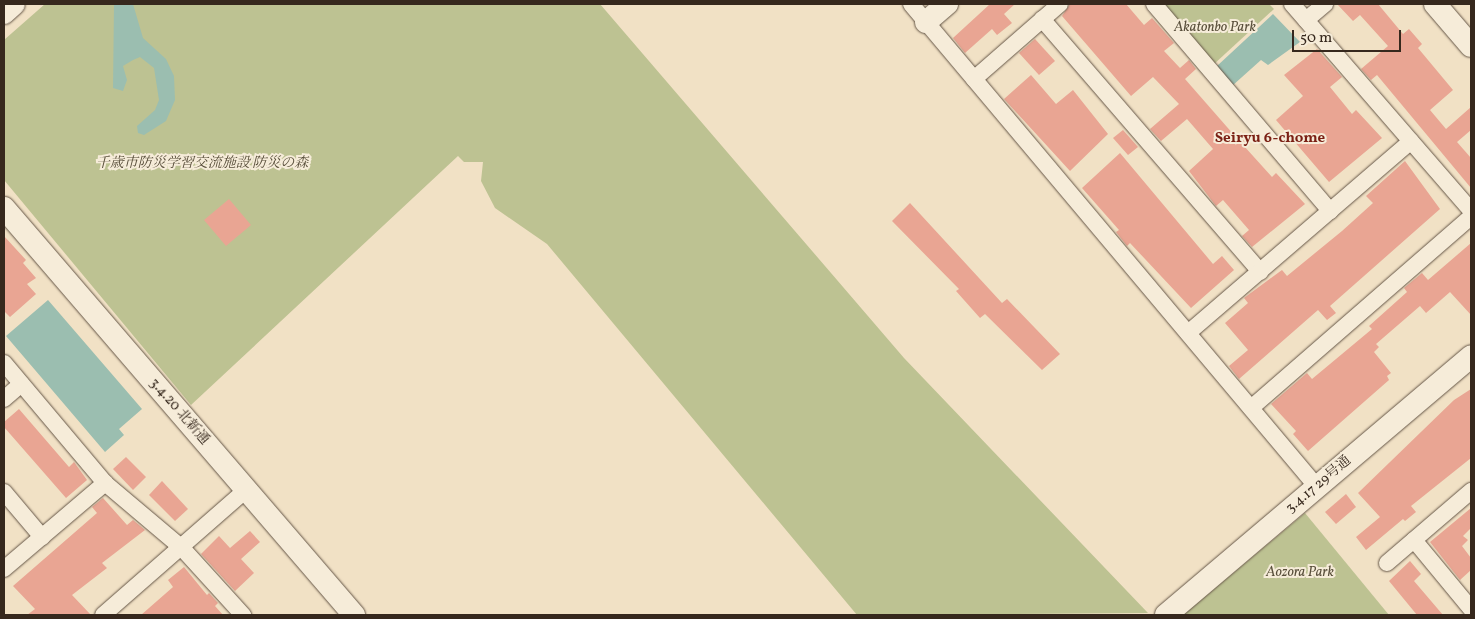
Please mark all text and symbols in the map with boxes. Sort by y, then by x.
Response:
park label: Akatonbo Park [1174,20,1256,36]
scale bar [1295,20,1404,52]
text: 50 m [1300,28,1332,49]
district label: Seiryu 6-chome [1215,130,1325,148]
park label: 千歳市防災学習交流施設 防災の森 [96,156,308,172]
street label: 3.4.20 北新通 [146,375,212,449]
street label: 3.4.17 29号通 [1283,453,1355,517]
park label: Aozora Park [1266,565,1334,581]

